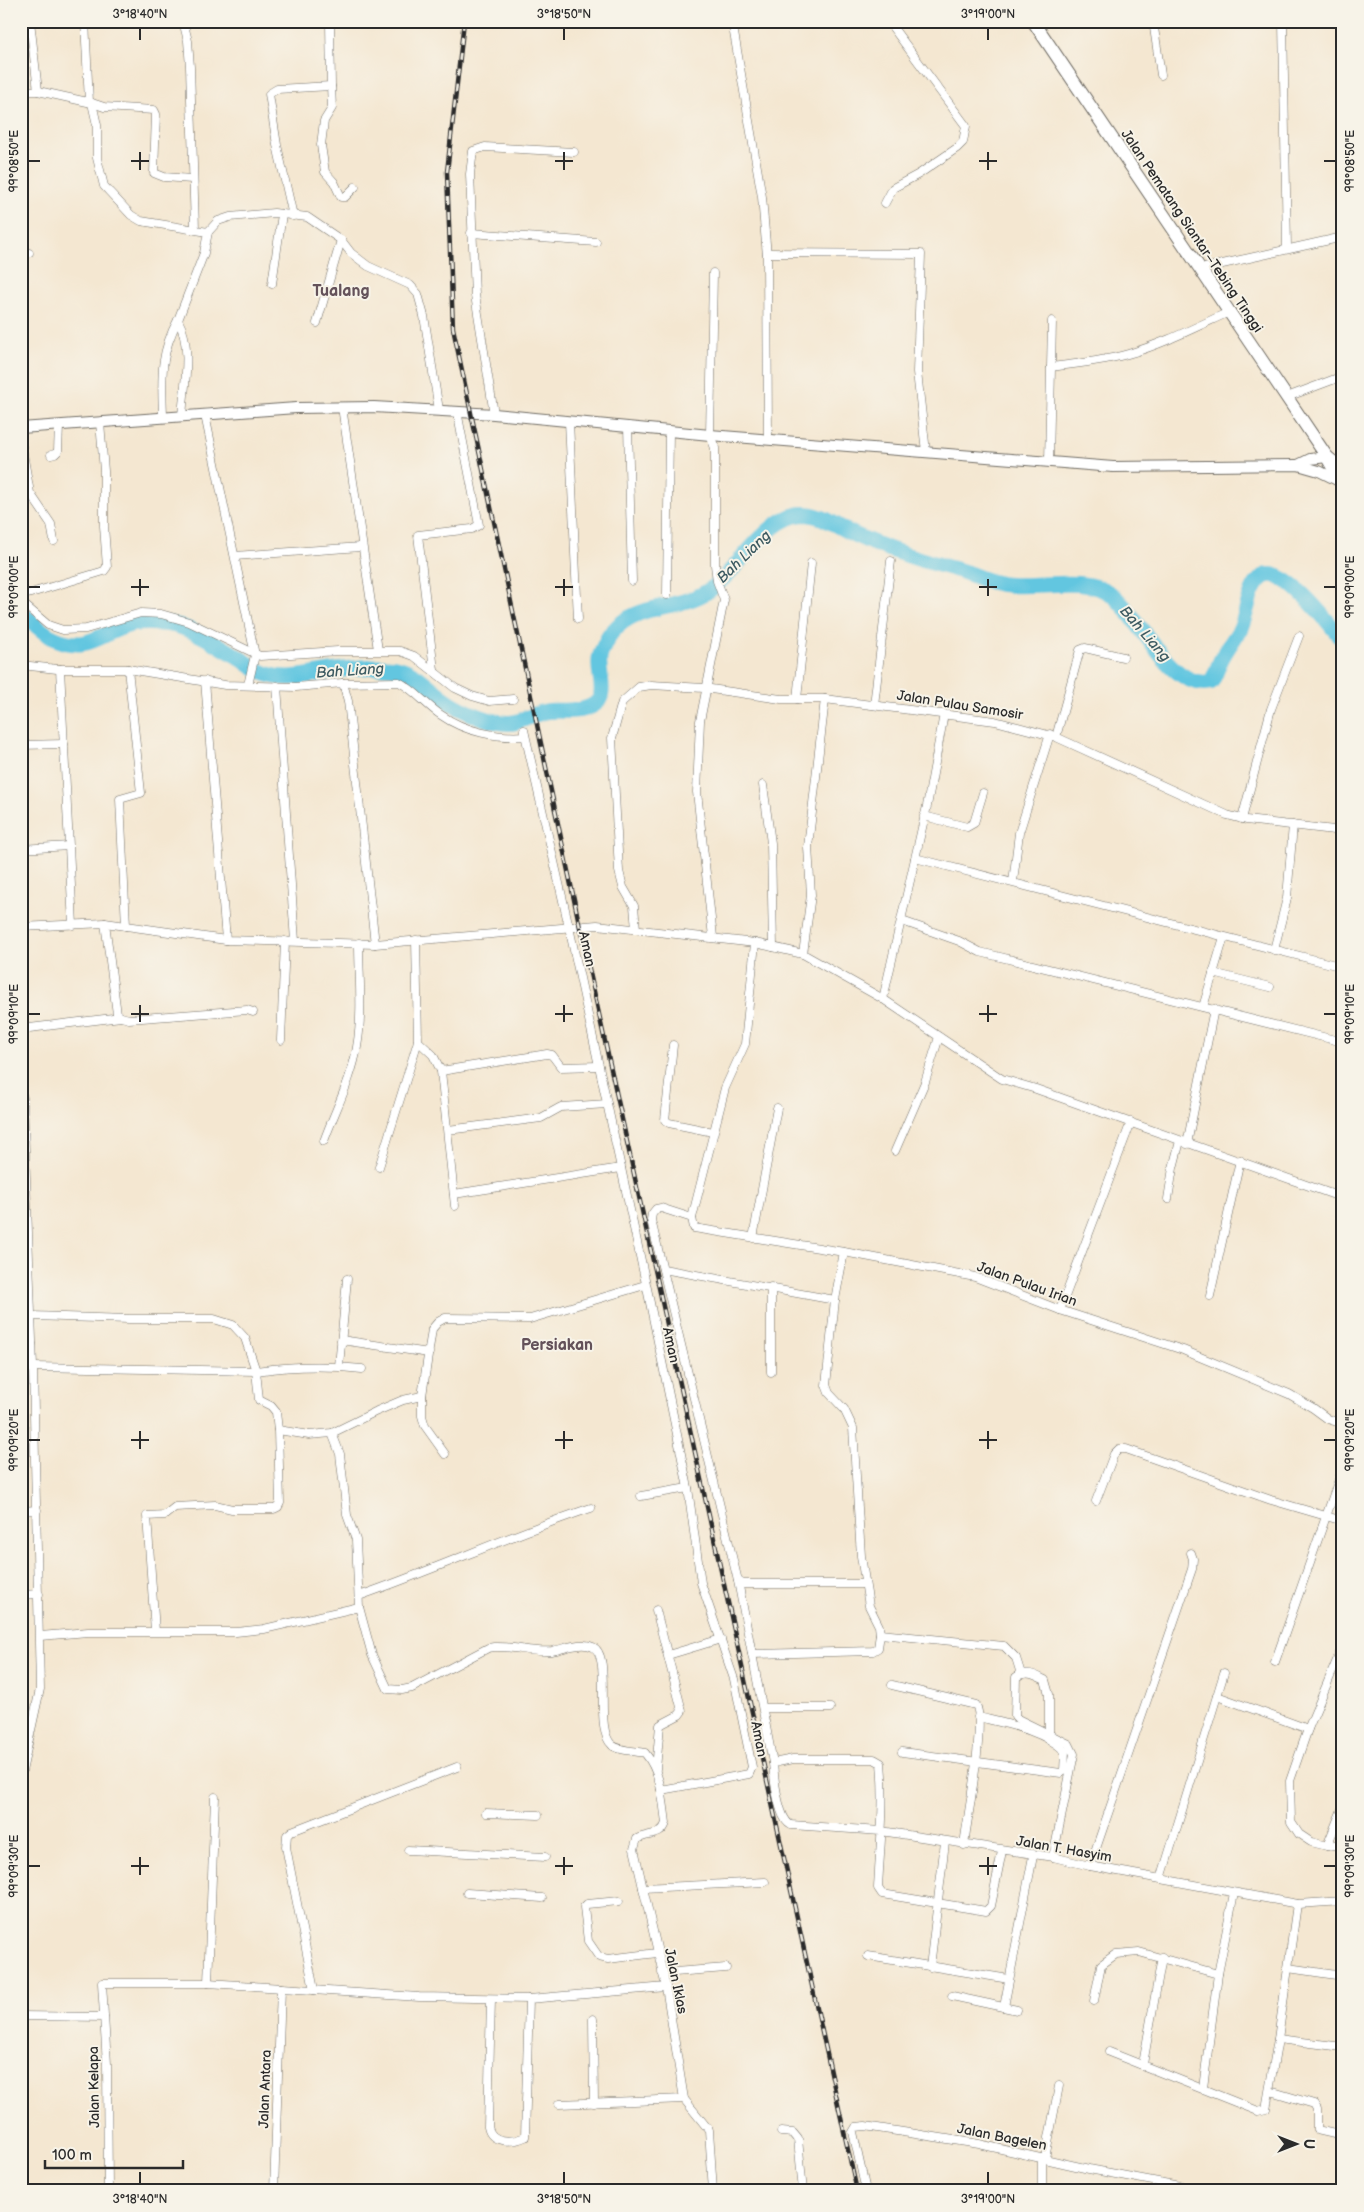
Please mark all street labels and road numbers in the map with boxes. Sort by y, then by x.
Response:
street label: Jalan Pematang Siantar–Tebing Tinggi [1118,126,1266,336]
street label: Jalan Pulau Samosir [896,687,1025,724]
street label: Aman [575,930,599,968]
street label: Jalan Pulau Irian [975,1258,1079,1310]
street label: Aman [659,1326,683,1364]
street label: Aman [747,1720,771,1758]
street label: Jalan T. Hasyim [1015,1832,1113,1866]
street label: Jalan Iklas [661,1947,691,2015]
street label: Jalan Kelapa [85,2046,103,2128]
street label: Jalan Antara [255,2049,275,2129]
street label: Jalan Bagelen [956,2120,1048,2154]

